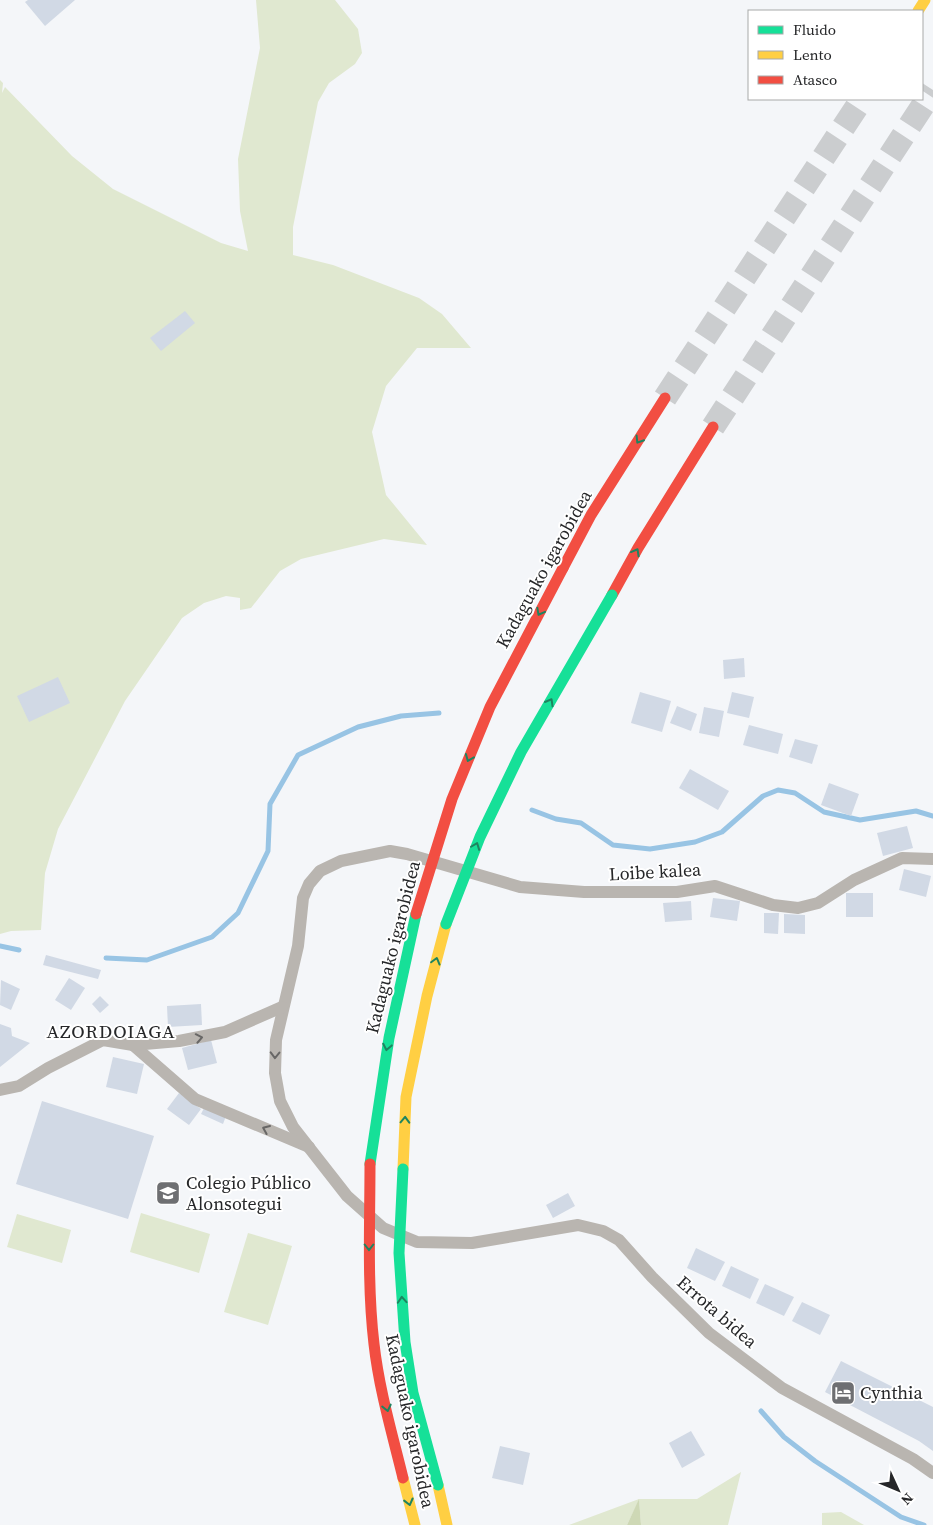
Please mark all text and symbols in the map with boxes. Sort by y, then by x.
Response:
legend [748,10,923,100]
text: Fluido [793,19,836,40]
text: Lento [793,44,832,65]
text: Atasco [793,69,837,90]
one-way arrow [636,434,646,443]
street label: Kadaguako igarobidea [490,484,598,652]
one-way arrow [629,548,639,557]
one-way arrow [536,606,546,615]
one-way arrow [544,698,554,707]
one-way arrow [465,753,475,761]
one-way arrow [470,842,481,851]
street label: Kadaguako igarobidea [359,857,426,1036]
street label: Loibe kalea [608,857,703,886]
one-way arrow [430,957,441,966]
district label: AZORDOIAGA [46,1018,176,1044]
one-way arrow [194,1033,203,1043]
one-way arrow [382,1043,392,1052]
one-way arrow [270,1052,280,1060]
one-way arrow [399,1116,410,1124]
one-way arrow [262,1124,271,1135]
place label: Colegio Público Alonsotegui [186,1170,311,1216]
school or university icon: Colegio Público Alonsotegui [155,1180,181,1206]
one-way arrow [364,1244,375,1252]
street label: Errota bidea [672,1270,763,1354]
one-way arrow [397,1296,408,1304]
street label: Kadaguako igarobidea [380,1332,441,1511]
hotel icon: Cynthia [830,1380,856,1406]
place label: Cynthia [860,1380,923,1405]
one-way arrow [381,1404,392,1413]
north arrow [873,1465,923,1515]
text: N [897,1488,918,1510]
one-way arrow [403,1497,414,1506]

